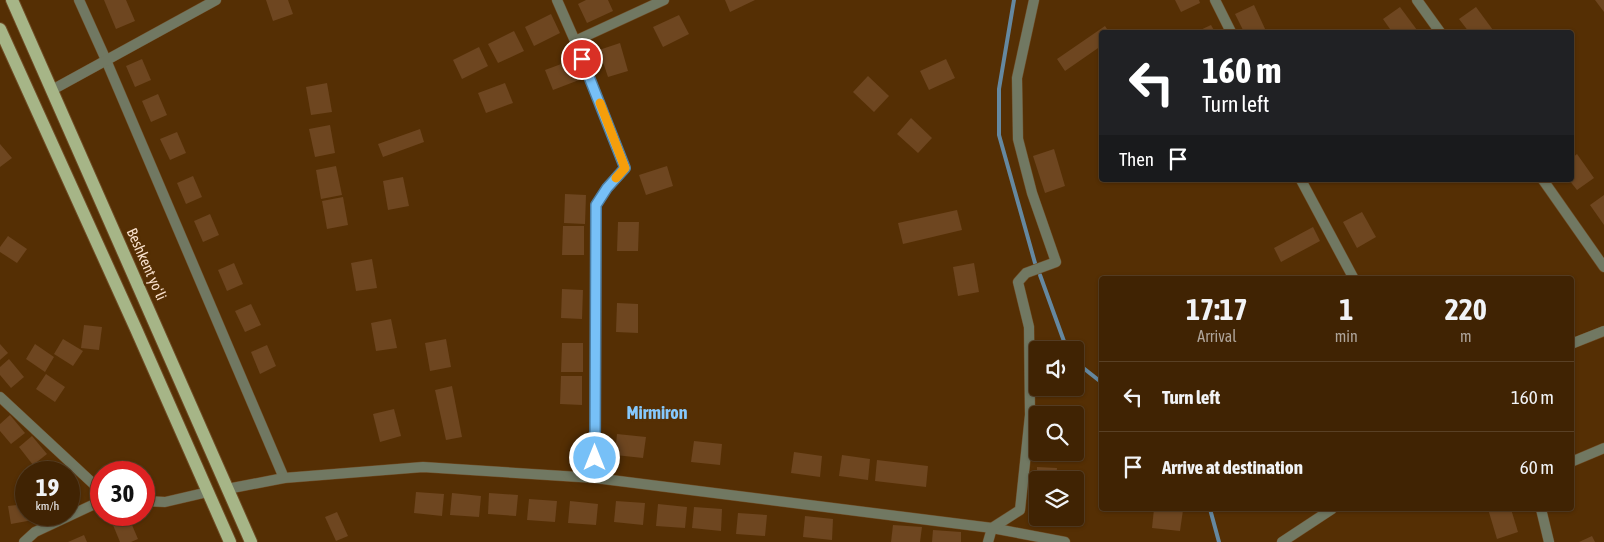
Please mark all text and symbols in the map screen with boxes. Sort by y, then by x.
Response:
pin [561,38,603,80]
icon: arrive [568,45,596,73]
icon: left [1119,50,1184,115]
text: 160 m [1202,50,1281,90]
text: Turn left [1202,91,1269,117]
icon: arrive [1164,145,1192,173]
text: Then [1119,148,1154,170]
street label: Beshkent yoʻli [124,225,170,303]
text: 17:17 [1186,292,1248,326]
text: 1 [1339,292,1353,326]
text: 220 [1445,292,1487,326]
text: Arrival [1197,327,1236,345]
text: min [1335,327,1358,345]
text: m [1460,327,1472,345]
map controls [1029,341,1084,526]
button: sound [1029,341,1084,396]
icon: left [1119,383,1147,411]
text: Turn left [1162,386,1220,408]
text: 160 m [1511,386,1554,408]
district label: Mirmiron [626,402,688,423]
button: search [1029,406,1084,461]
position arrow [568,431,620,483]
icon: arrive [1119,453,1147,481]
text: Arrive at destination [1162,456,1303,478]
text: 60 m [1520,456,1554,478]
speed limit sign: 30 [90,461,155,526]
button: layers [1029,471,1084,526]
text: 19 [36,473,59,501]
text: km/h [36,499,59,513]

